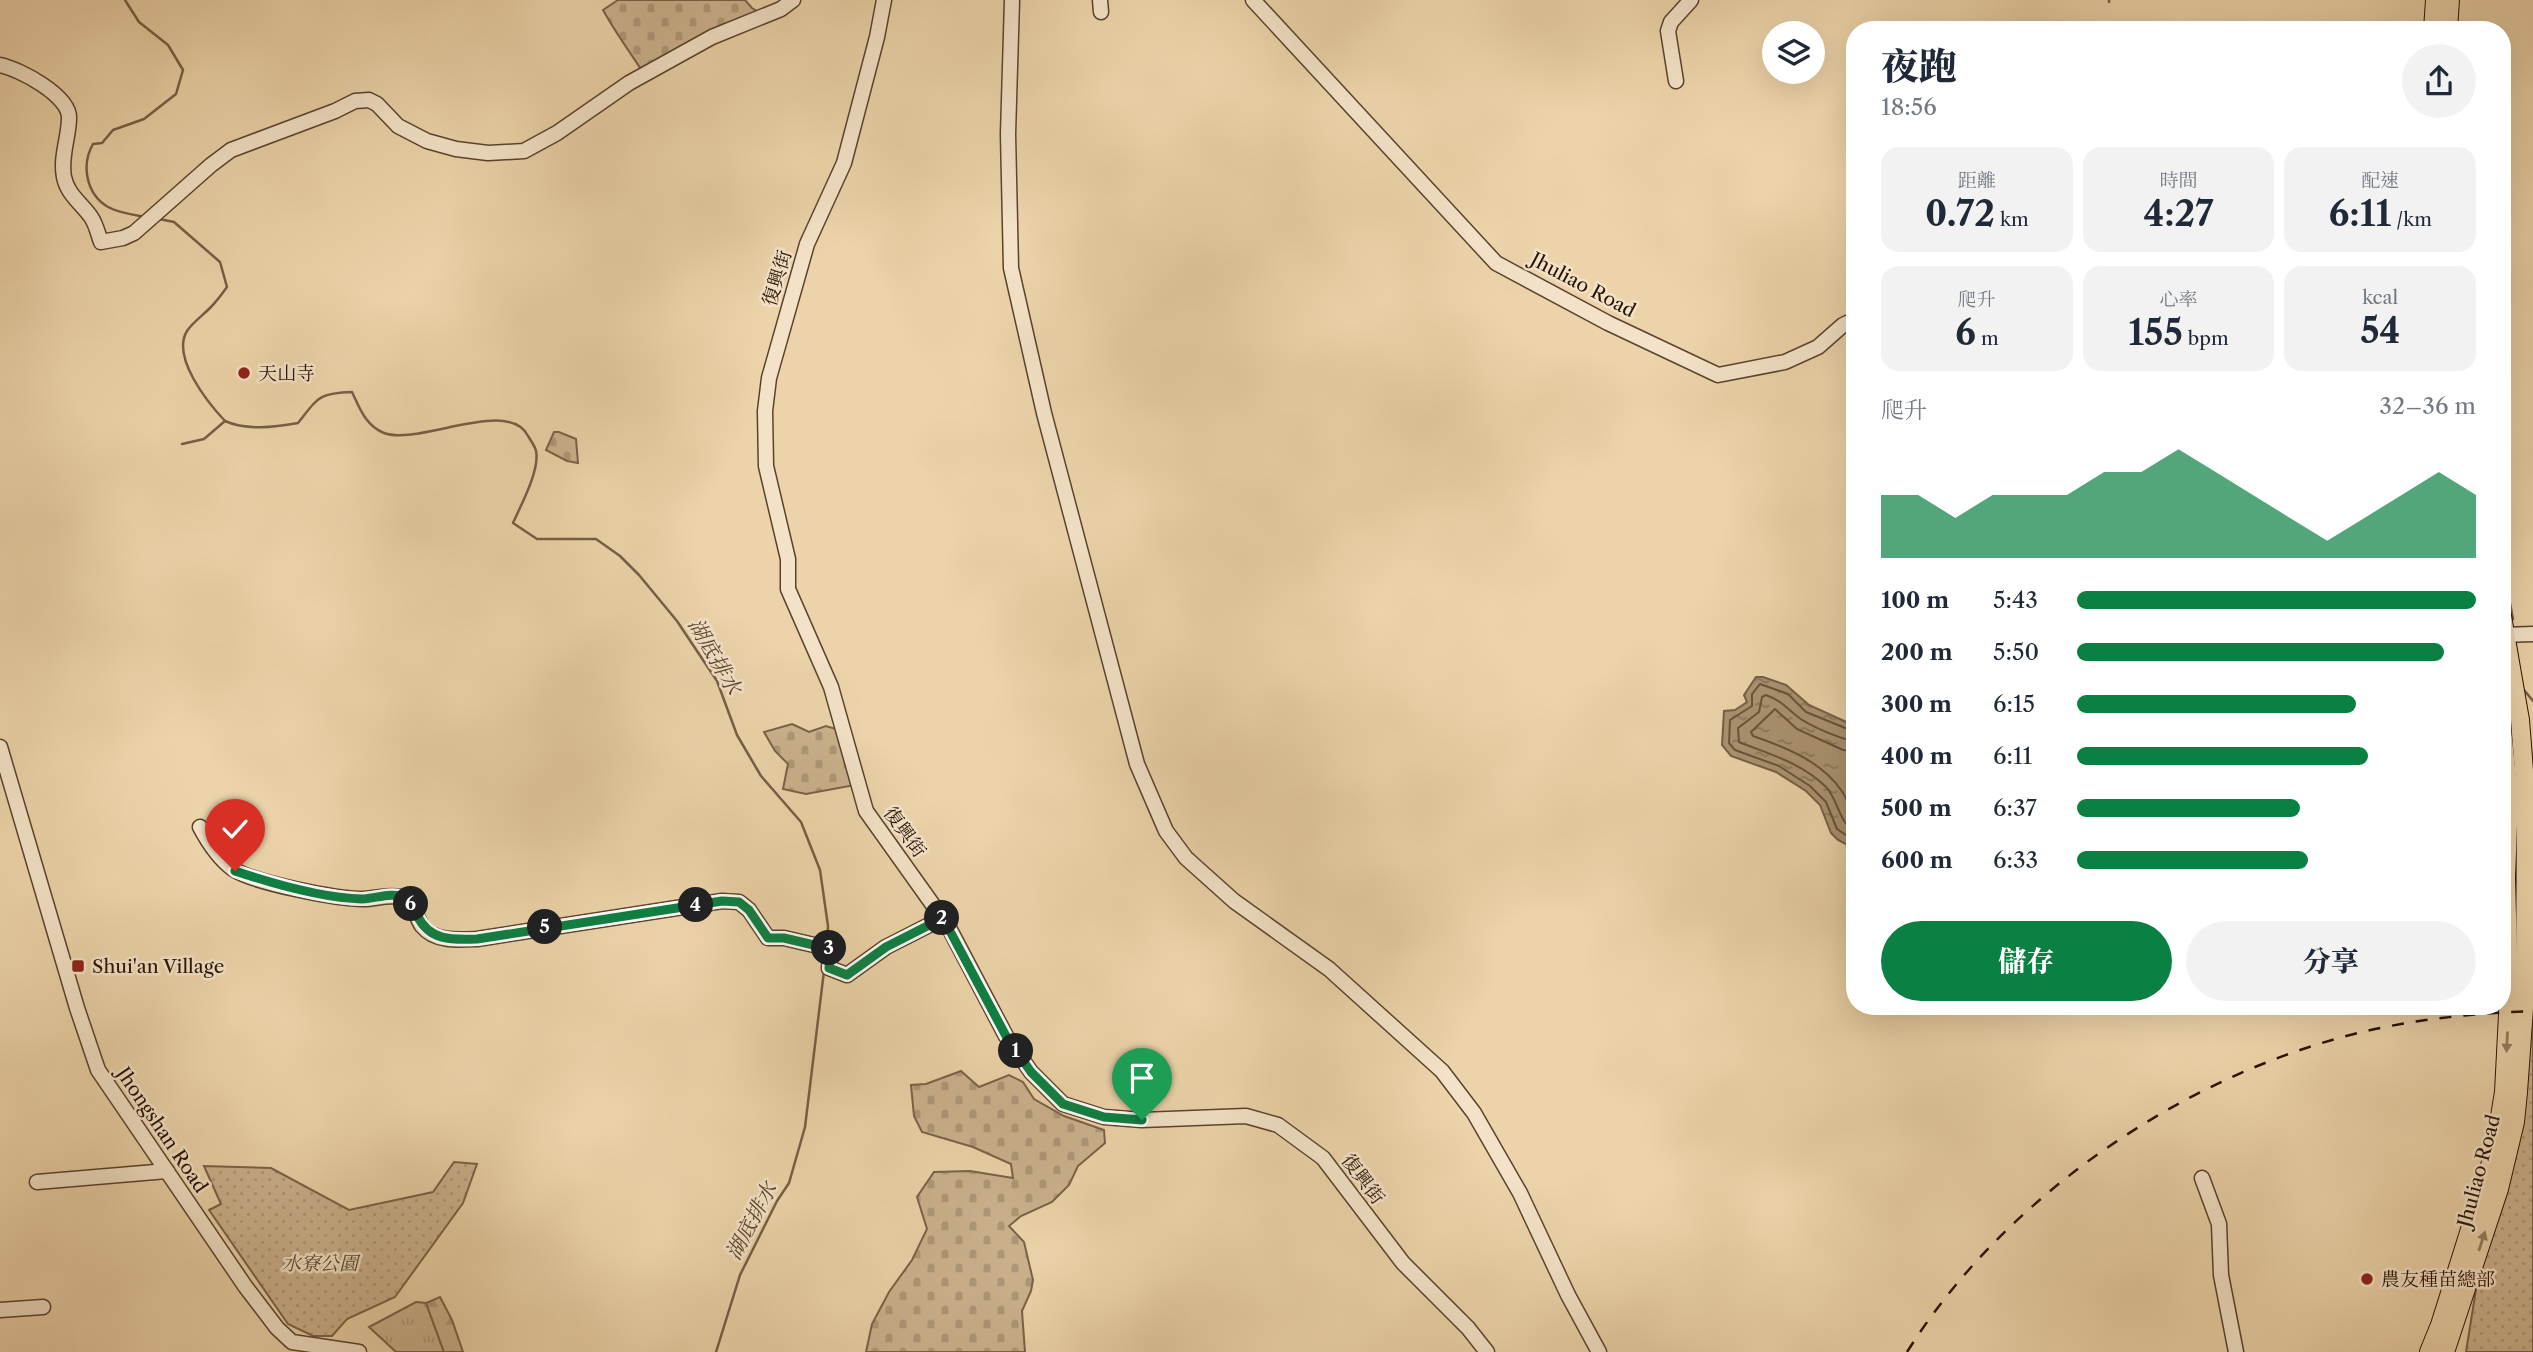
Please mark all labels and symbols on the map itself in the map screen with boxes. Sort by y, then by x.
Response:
street label: Jhuliao Road [1524,246,1640,323]
street label: 復興街 [758,247,796,309]
place label: 天山寺 [258,362,315,385]
marker: 天山寺 [236,365,252,381]
water label: 湖底排水 [683,613,748,700]
pin [205,799,265,871]
street label: 復興街 [879,802,931,862]
pin: 6 [394,886,428,922]
pin: 4 [678,888,714,922]
pin: 2 [925,900,960,936]
pin: 5 [528,909,562,944]
pin: 3 [812,930,846,965]
place label: Shui'an Village [92,955,224,978]
marker: Shui'an Village [70,958,86,974]
one-way arrow [2501,1032,2512,1054]
pin: 1 [998,1034,1034,1068]
pin [1112,1048,1172,1120]
street label: Jhongshan Road [110,1060,213,1198]
street label: Jhuliao Road [2452,1112,2505,1233]
street label: 復興街 [1337,1149,1389,1209]
water label: 湖底排水 [720,1176,783,1264]
one-way arrow [2477,1230,2488,1251]
park label: 水寮公園 [282,1252,361,1275]
place label: 農友種苗總部 [2381,1268,2495,1291]
marker: 農友種苗總部 [2359,1271,2375,1287]

